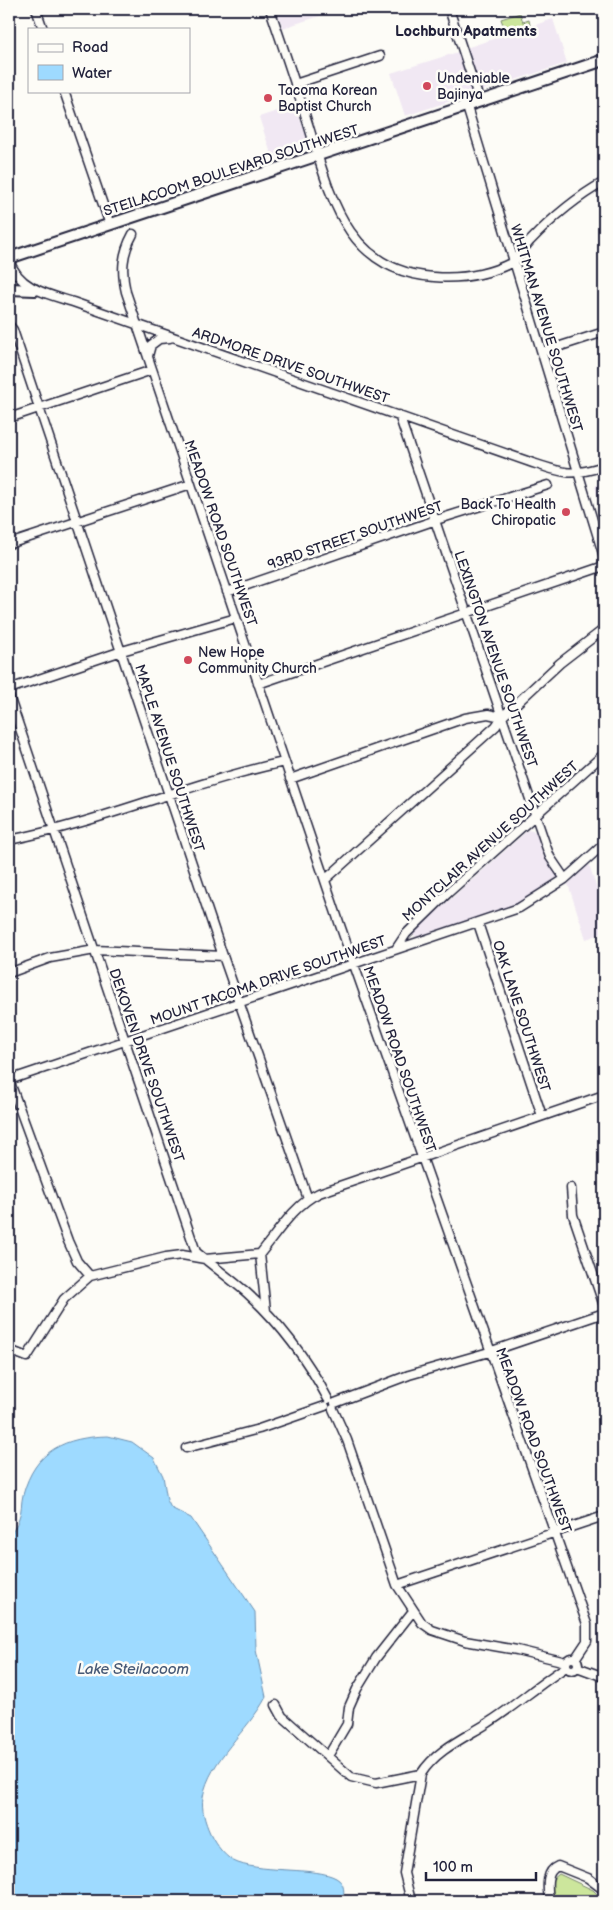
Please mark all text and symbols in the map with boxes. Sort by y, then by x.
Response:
district label: Lochburn Apatments [395,22,537,41]
legend [28,28,190,92]
text: Road [72,38,108,57]
text: Water [72,64,112,83]
place label: Undeniable Bajinya [437,70,510,103]
marker: Undeniable Bajinya [421,80,433,92]
place label: Tacoma Korean Baptist Church [278,82,377,115]
marker: Tacoma Korean Baptist Church [262,92,274,104]
street label: STEILACOOM BOULEVARD SOUTHWEST [101,121,362,220]
street label: WHITMAN AVENUE SOUTHWEST [507,222,586,435]
street label: ARDMORE DRIVE SOUTHWEST [190,324,392,407]
street label: MEADOW ROAD SOUTHWEST [181,438,261,629]
place label: Back To Health Chiropatic [461,496,556,529]
street label: 93RD STREET SOUTHWEST [265,497,446,573]
marker: Back To Health Chiropatic [560,506,572,518]
street label: LEXINGTON AVENUE SOUTHWEST [450,549,541,770]
place label: New Hope Community Church [198,644,317,677]
marker: New Hope Community Church [182,654,194,666]
street label: MAPLE AVENUE SOUTHWEST [131,662,208,855]
street label: MONTCLAIR AVENUE SOUTHWEST [399,757,582,925]
street label: MOUNT TACOMA DRIVE SOUTHWEST [148,932,389,1029]
street label: OAK LANE SOUTHWEST [489,938,554,1095]
street label: MEADOW ROAD SOUTHWEST [360,964,440,1155]
street label: DEKOVEN DRIVE SOUTHWEST [105,966,188,1165]
street label: MEADOW ROAD SOUTHWEST [492,1345,575,1536]
water label: Lake Steilacoom [77,1660,189,1679]
scale bar [426,1850,536,1882]
text: 100 m [433,1858,473,1877]

